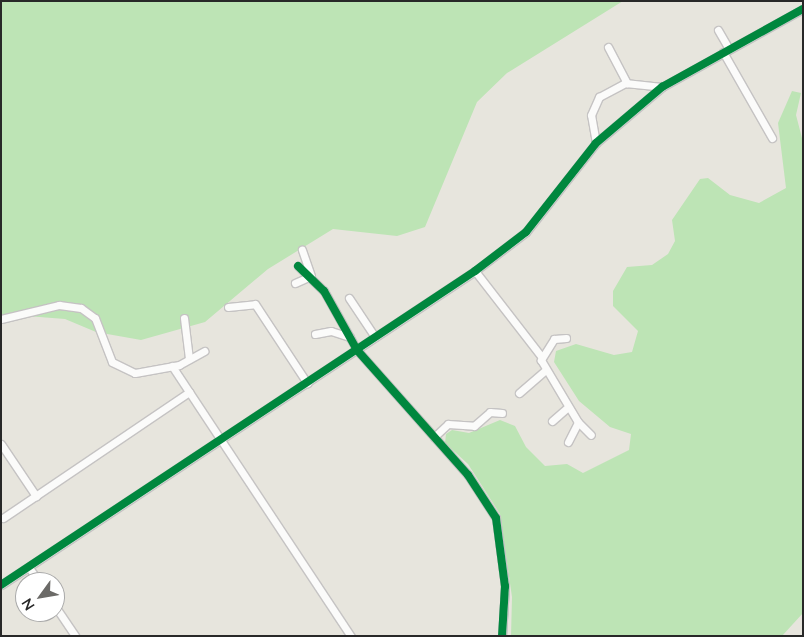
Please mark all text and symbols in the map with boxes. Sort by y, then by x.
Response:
north arrow [15,572,65,622]
text: N [18,596,38,614]

